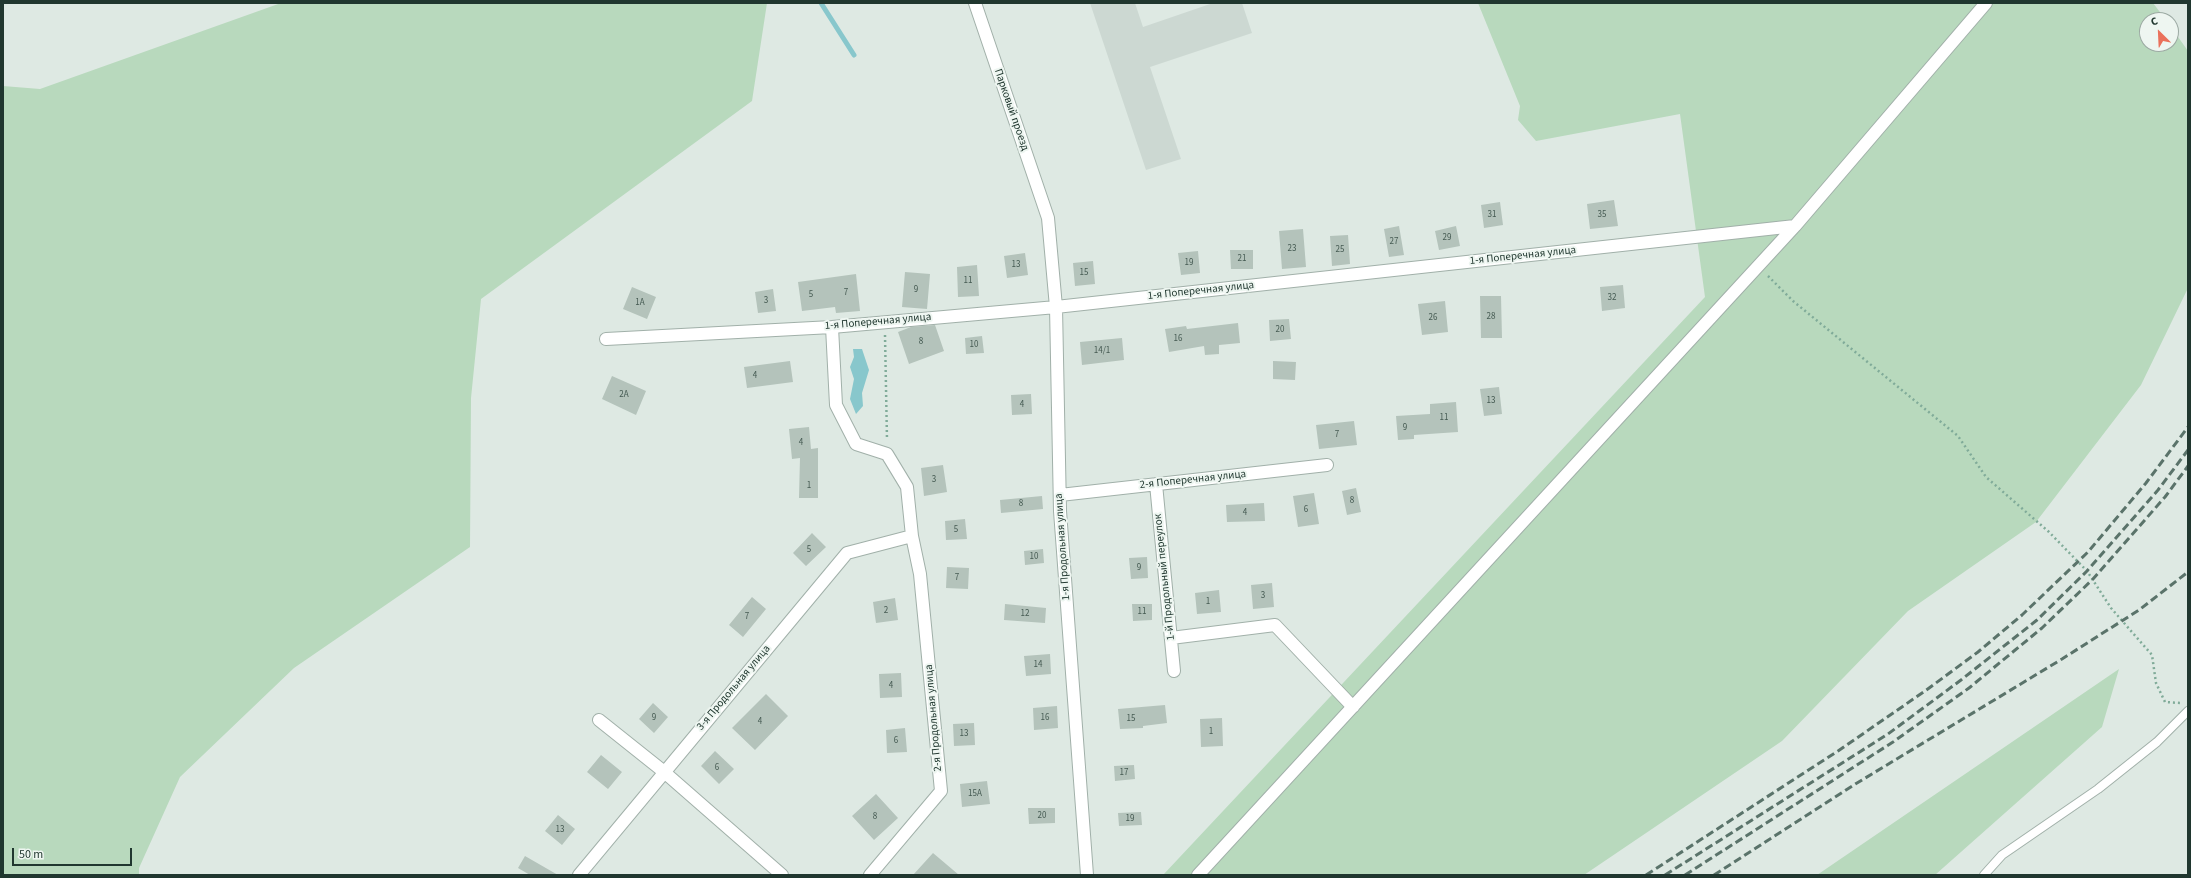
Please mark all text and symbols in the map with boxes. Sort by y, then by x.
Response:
north arrow [2139,12,2179,52]
text: С [2148,13,2160,30]
street label: Парковый проезд [991,67,1031,153]
house number: 31 [1488,210,1496,220]
house number: 35 [1598,210,1606,220]
house number: 29 [1443,233,1451,243]
house number: 27 [1390,237,1398,247]
house number: 23 [1288,244,1296,254]
street label: 1-я Поперечная улица [1469,244,1577,268]
house number: 25 [1336,245,1344,255]
house number: 21 [1238,254,1246,264]
house number: 19 [1185,258,1193,268]
house number: 13 [1012,260,1020,270]
house number: 15 [1080,268,1088,278]
house number: 11 [964,276,972,286]
street label: 1-я Поперечная улица [1147,279,1255,303]
house number: 9 [914,285,918,295]
house number: 7 [844,288,848,298]
house number: 5 [809,290,813,300]
house number: 32 [1608,293,1616,303]
house number: 3 [764,296,768,306]
house number: 1А [635,298,645,308]
street label: 1-я Поперечная улица [824,311,932,333]
house number: 28 [1487,312,1495,322]
house number: 26 [1429,313,1437,323]
house number: 20 [1276,325,1284,335]
house number: 16 [1174,334,1182,344]
house number: 8 [919,337,923,347]
house number: 10 [970,340,978,350]
house number: 14/1 [1094,346,1110,356]
house number: 4 [753,371,757,381]
house number: 2А [619,390,629,400]
house number: 13 [1487,396,1495,406]
house number: 4 [1020,400,1024,410]
house number: 11 [1440,413,1448,423]
house number: 9 [1403,423,1407,433]
house number: 7 [1335,430,1339,440]
house number: 4 [799,438,803,448]
street label: 2-я Поперечная улица [1139,468,1247,492]
house number: 3 [932,475,936,485]
house number: 1 [807,481,811,491]
street label: 1-я Продольная улица [1053,493,1073,601]
house number: 8 [1350,496,1354,506]
house number: 8 [1019,499,1023,509]
house number: 6 [1304,505,1308,515]
house number: 4 [1243,508,1247,518]
street label: 1-й Продольный переулок [1152,513,1178,641]
house number: 5 [954,525,958,535]
house number: 5 [807,545,811,555]
house number: 10 [1030,552,1038,562]
house number: 9 [1137,563,1141,573]
house number: 7 [955,573,959,583]
house number: 3 [1261,591,1265,601]
house number: 1 [1206,597,1210,607]
house number: 2 [884,606,888,616]
house number: 11 [1138,607,1146,617]
house number: 12 [1021,609,1029,619]
house number: 7 [745,612,749,622]
street label: 3-я Продольная улица [694,643,774,733]
house number: 14 [1034,660,1042,670]
street label: 2-я Продольная улица [923,664,945,772]
house number: 4 [889,681,893,691]
house number: 9 [652,713,656,723]
house number: 16 [1041,713,1049,723]
house number: 15 [1127,714,1135,724]
house number: 4 [758,717,762,727]
house number: 1 [1209,727,1213,737]
house number: 13 [960,729,968,739]
house number: 6 [894,736,898,746]
house number: 6 [715,763,719,773]
house number: 17 [1120,768,1128,778]
house number: 15А [968,789,982,799]
house number: 20 [1038,811,1046,821]
house number: 8 [873,812,877,822]
house number: 19 [1126,814,1134,824]
house number: 13 [556,825,564,835]
scale bar [14,840,134,866]
text: 50 m [19,846,43,863]

